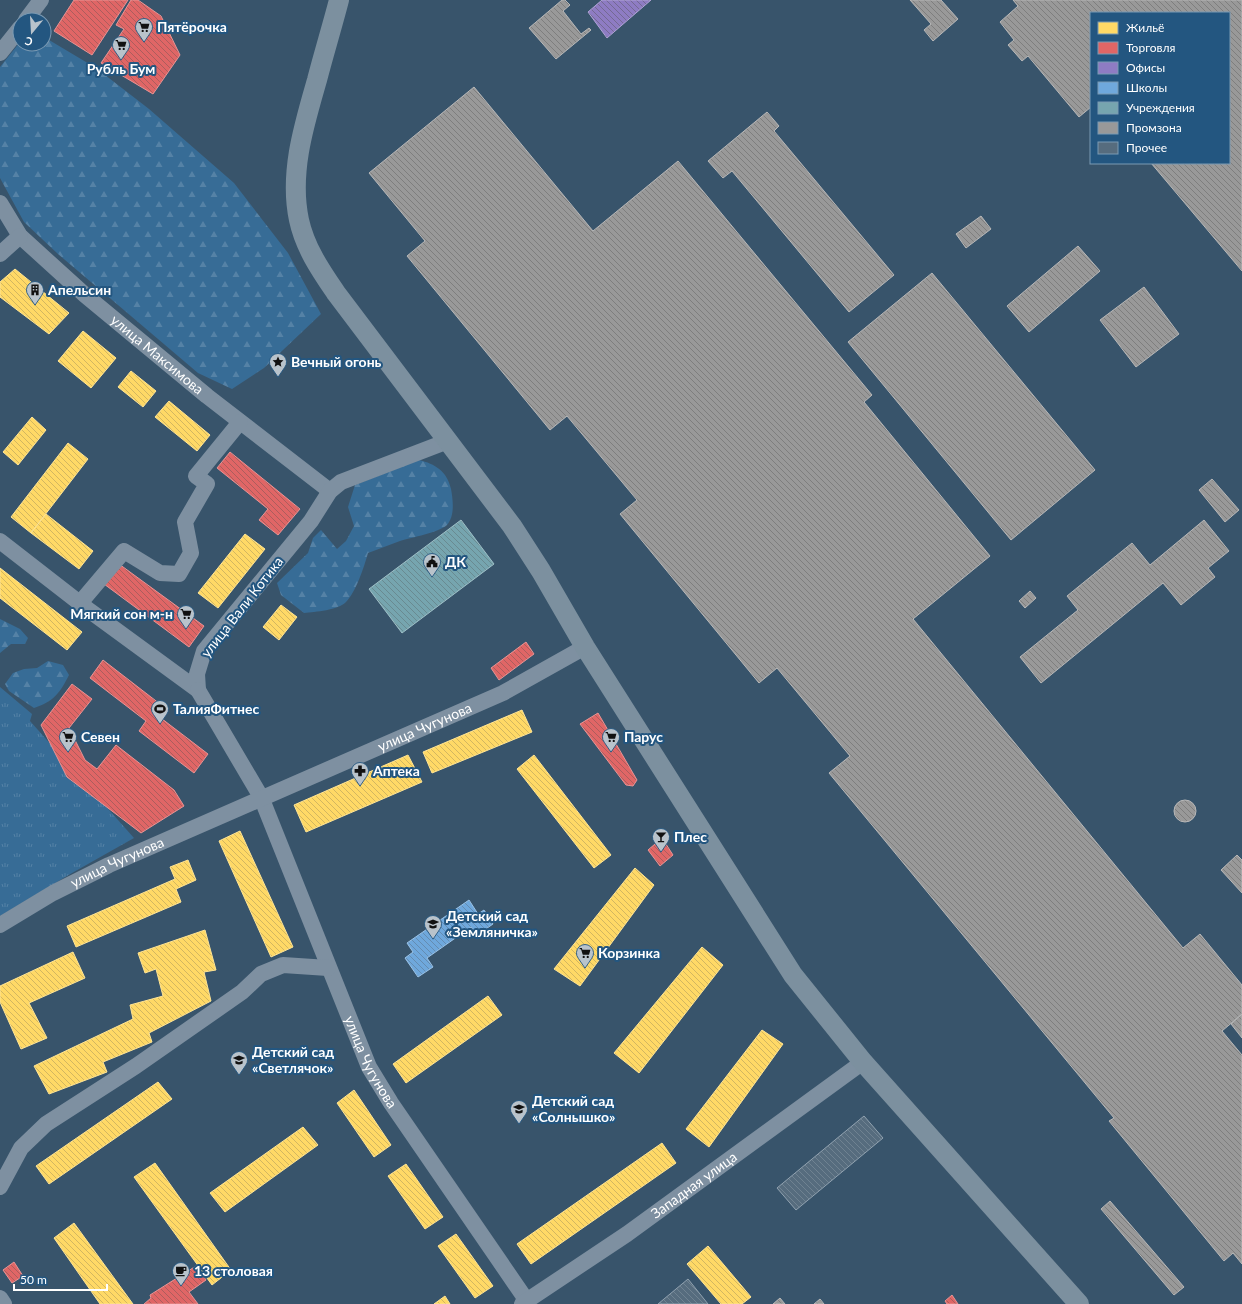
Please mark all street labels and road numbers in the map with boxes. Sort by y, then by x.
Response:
street label: улица Максимова [108,311,207,398]
street label: улица Вали Котика [197,553,286,661]
street label: улица Чугунова [375,699,474,755]
street label: улица Чугунова [67,833,166,891]
street label: улица Чугунова [341,1013,401,1111]
street label: Западная улица [647,1148,740,1222]

